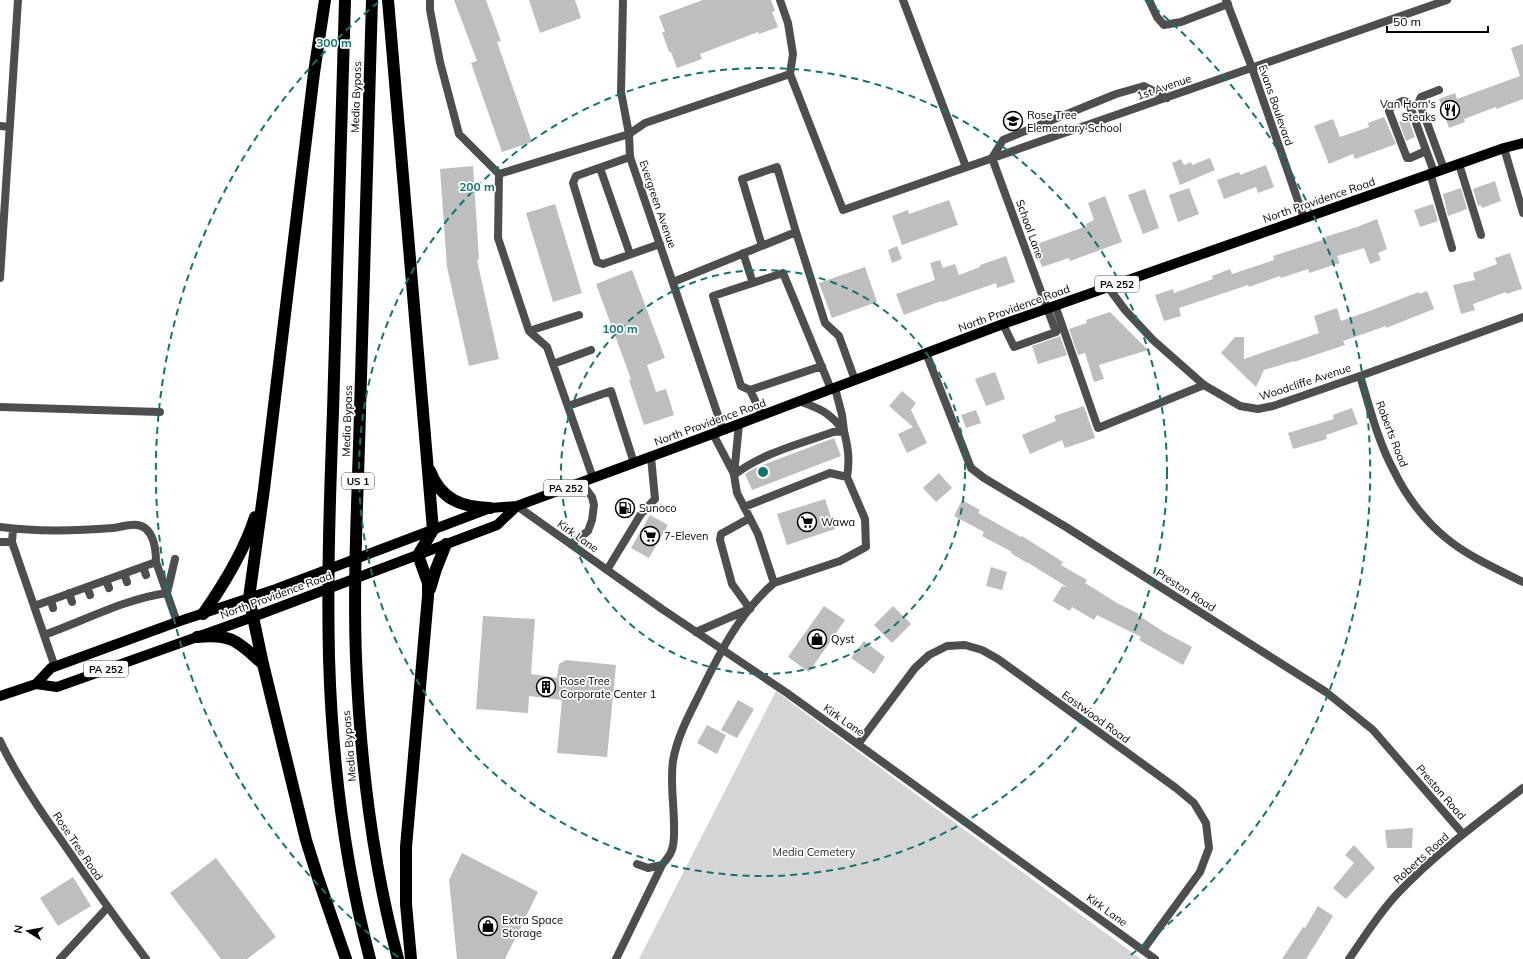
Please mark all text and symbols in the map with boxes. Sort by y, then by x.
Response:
scale bar [1387,8,1488,34]
text: 50 m [1393,14,1421,29]
text: 300 m [316,35,352,50]
street label: Media Bypass [348,61,364,133]
street label: Evans Boulevard [1256,63,1296,147]
street label: 1st Avenue [1135,71,1193,103]
place label: Van Horn's Steaks [1380,97,1436,124]
restaurant icon: Van Horn's Steaks [1439,99,1461,121]
place label: Rose Tree Elementary School [1027,108,1122,135]
school or university icon: Rose Tree Elementary School [1002,110,1024,132]
street label: Evergreen Avenue [636,158,680,250]
street label: North Providence Road [1261,174,1377,226]
text: 200 m [459,179,495,194]
street label: School Lane [1013,198,1047,260]
road number: PA 252 [1095,276,1139,292]
street label: North Providence Road [956,281,1072,335]
text: 100 m [602,321,638,336]
street label: Woodcliffe Avenue [1257,361,1353,403]
street label: Media Bypass [339,385,355,457]
street label: North Providence Road [652,395,768,449]
street label: Roberts Road [1373,399,1411,469]
centre of rings [756,465,770,479]
road number: US 1 [342,473,374,489]
road number: PA 252 [544,480,588,496]
fuel station icon: Sunoco [614,497,636,519]
place label: Sunoco [639,501,677,515]
supermarket icon: Wawa [796,511,818,533]
place label: Wawa [821,515,855,529]
street label: Kirk Lane [555,517,601,555]
supermarket icon: 7-Eleven [639,525,661,547]
place label: 7-Eleven [664,529,709,543]
street label: Preston Road [1153,565,1219,615]
street label: North Providence Road [218,568,334,622]
shop icon: Qyst [806,628,828,650]
place label: Qyst [831,632,855,646]
road number: PA 252 [84,661,128,677]
place label: Rose Tree Corporate Center 1 [560,674,656,701]
building icon: Rose Tree Corporate Center 1 [535,676,557,698]
street label: Eastwood Road [1059,688,1133,746]
street label: Kirk Lane [821,701,867,739]
street label: Media Bypass [339,710,359,782]
street label: Preston Road [1413,761,1469,823]
street label: Rose Tree Road [50,809,106,883]
street label: Roberts Road [1390,829,1452,887]
park label: Media Cemetery [773,845,856,859]
street label: Kirk Lane [1084,890,1130,930]
north arrow [8,911,48,951]
place label: Extra Space Storage [502,913,563,940]
shop icon: Extra Space Storage [477,915,499,937]
text: N [11,924,26,935]

